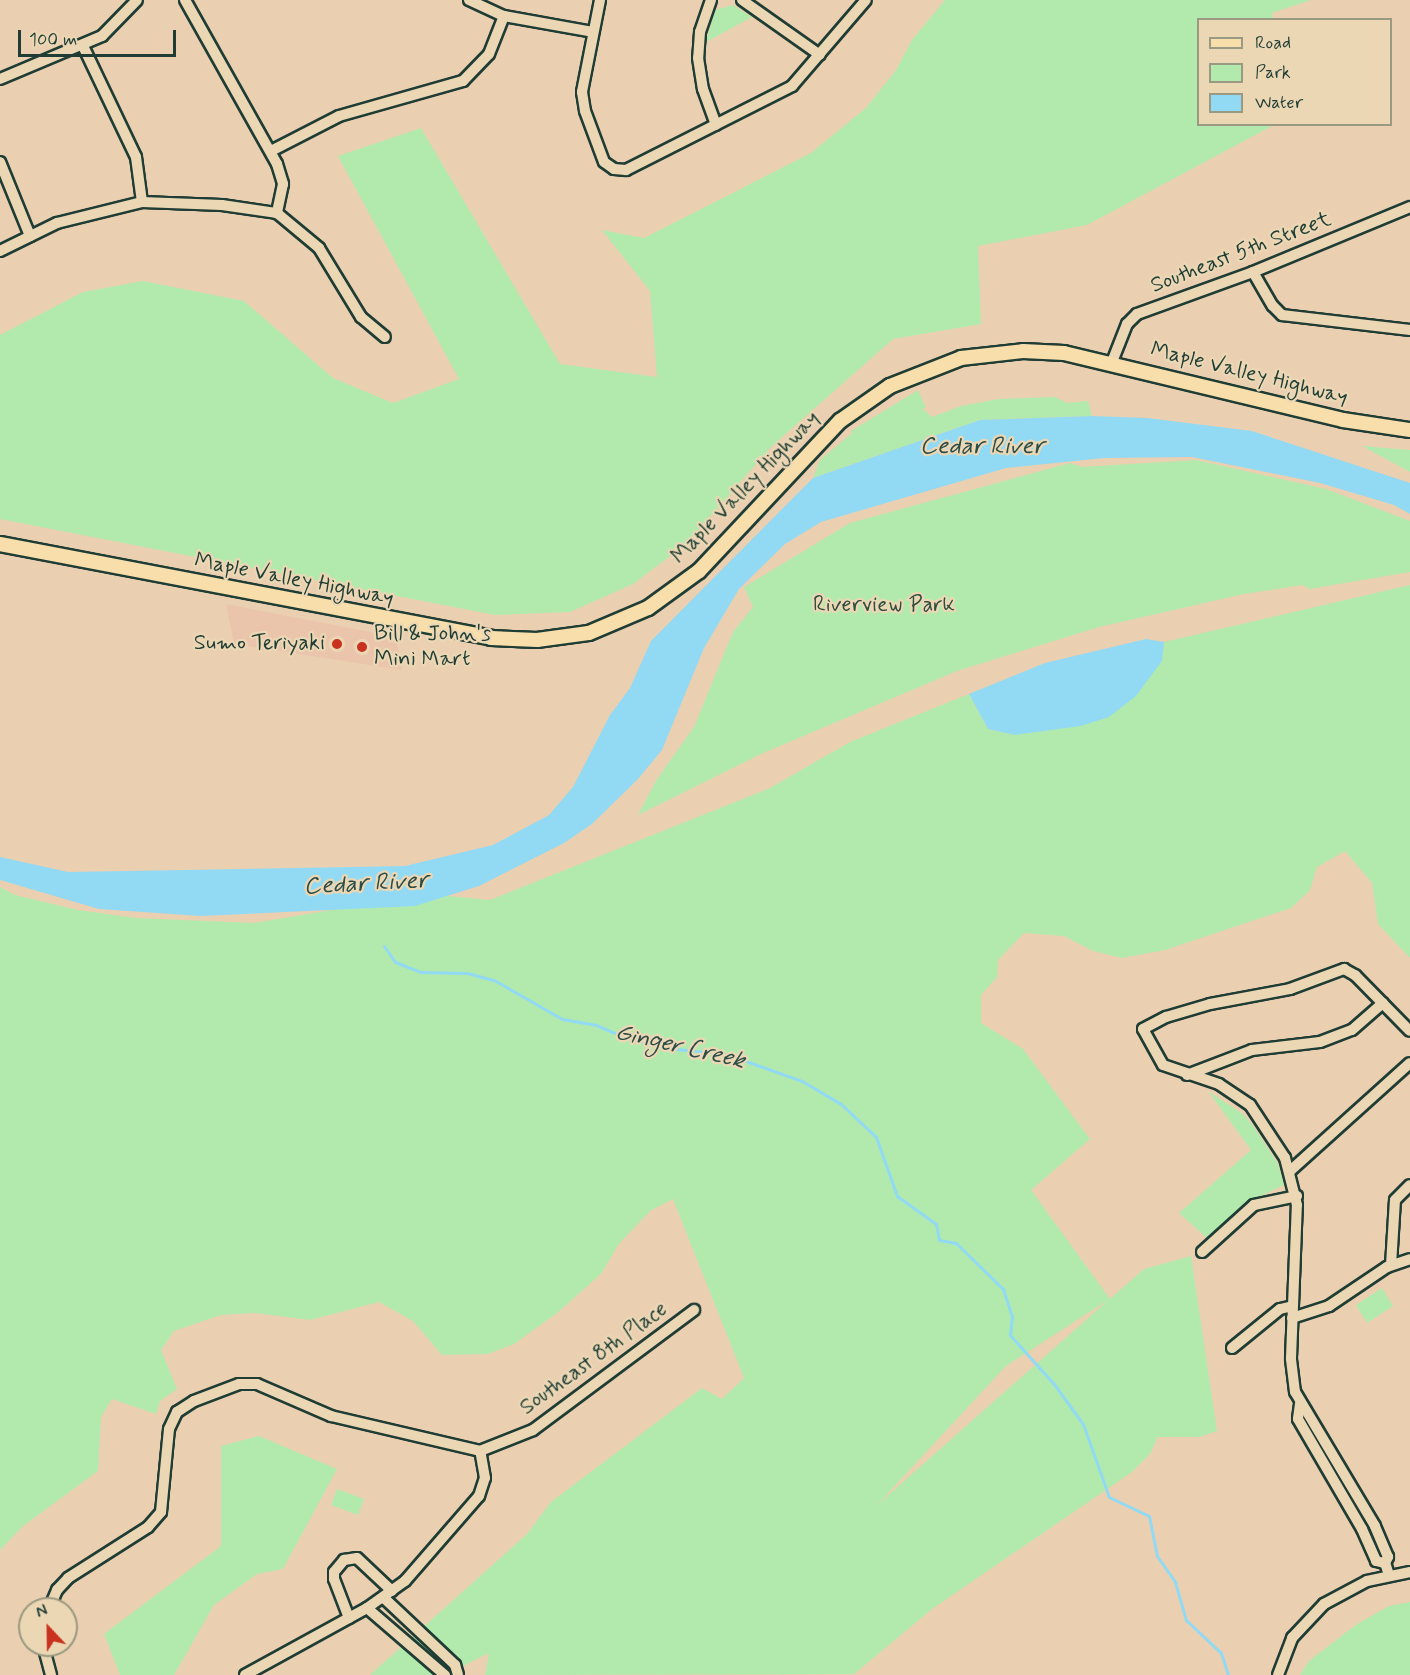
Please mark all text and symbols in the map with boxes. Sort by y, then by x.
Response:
scale bar [21,18,178,56]
legend [1197,18,1392,126]
text: 100 m [29,28,77,52]
text: Road [1255,31,1291,55]
text: Park [1255,61,1291,85]
text: Water [1255,91,1303,115]
street label: Southeast 5th Street [1147,206,1335,300]
street label: Maple Valley Highway [1149,337,1349,411]
street label: Maple Valley Highway [667,407,825,569]
water label: Cedar River [920,433,1044,461]
street label: Maple Valley Highway [194,548,394,612]
park label: Riverview Park [815,593,953,619]
place label: Bill & John's Mini Mart [374,621,491,672]
place label: Sumo Teriyaki [194,631,325,657]
marker: Sumo Teriyaki [330,637,344,651]
marker: Bill & John's Mini Mart [355,640,369,654]
water label: Cedar River [304,866,428,902]
water label: Ginger Creek [612,1018,748,1076]
street label: Southeast 8th Place [515,1297,673,1421]
north arrow [18,1597,78,1657]
text: N [33,1600,51,1623]

